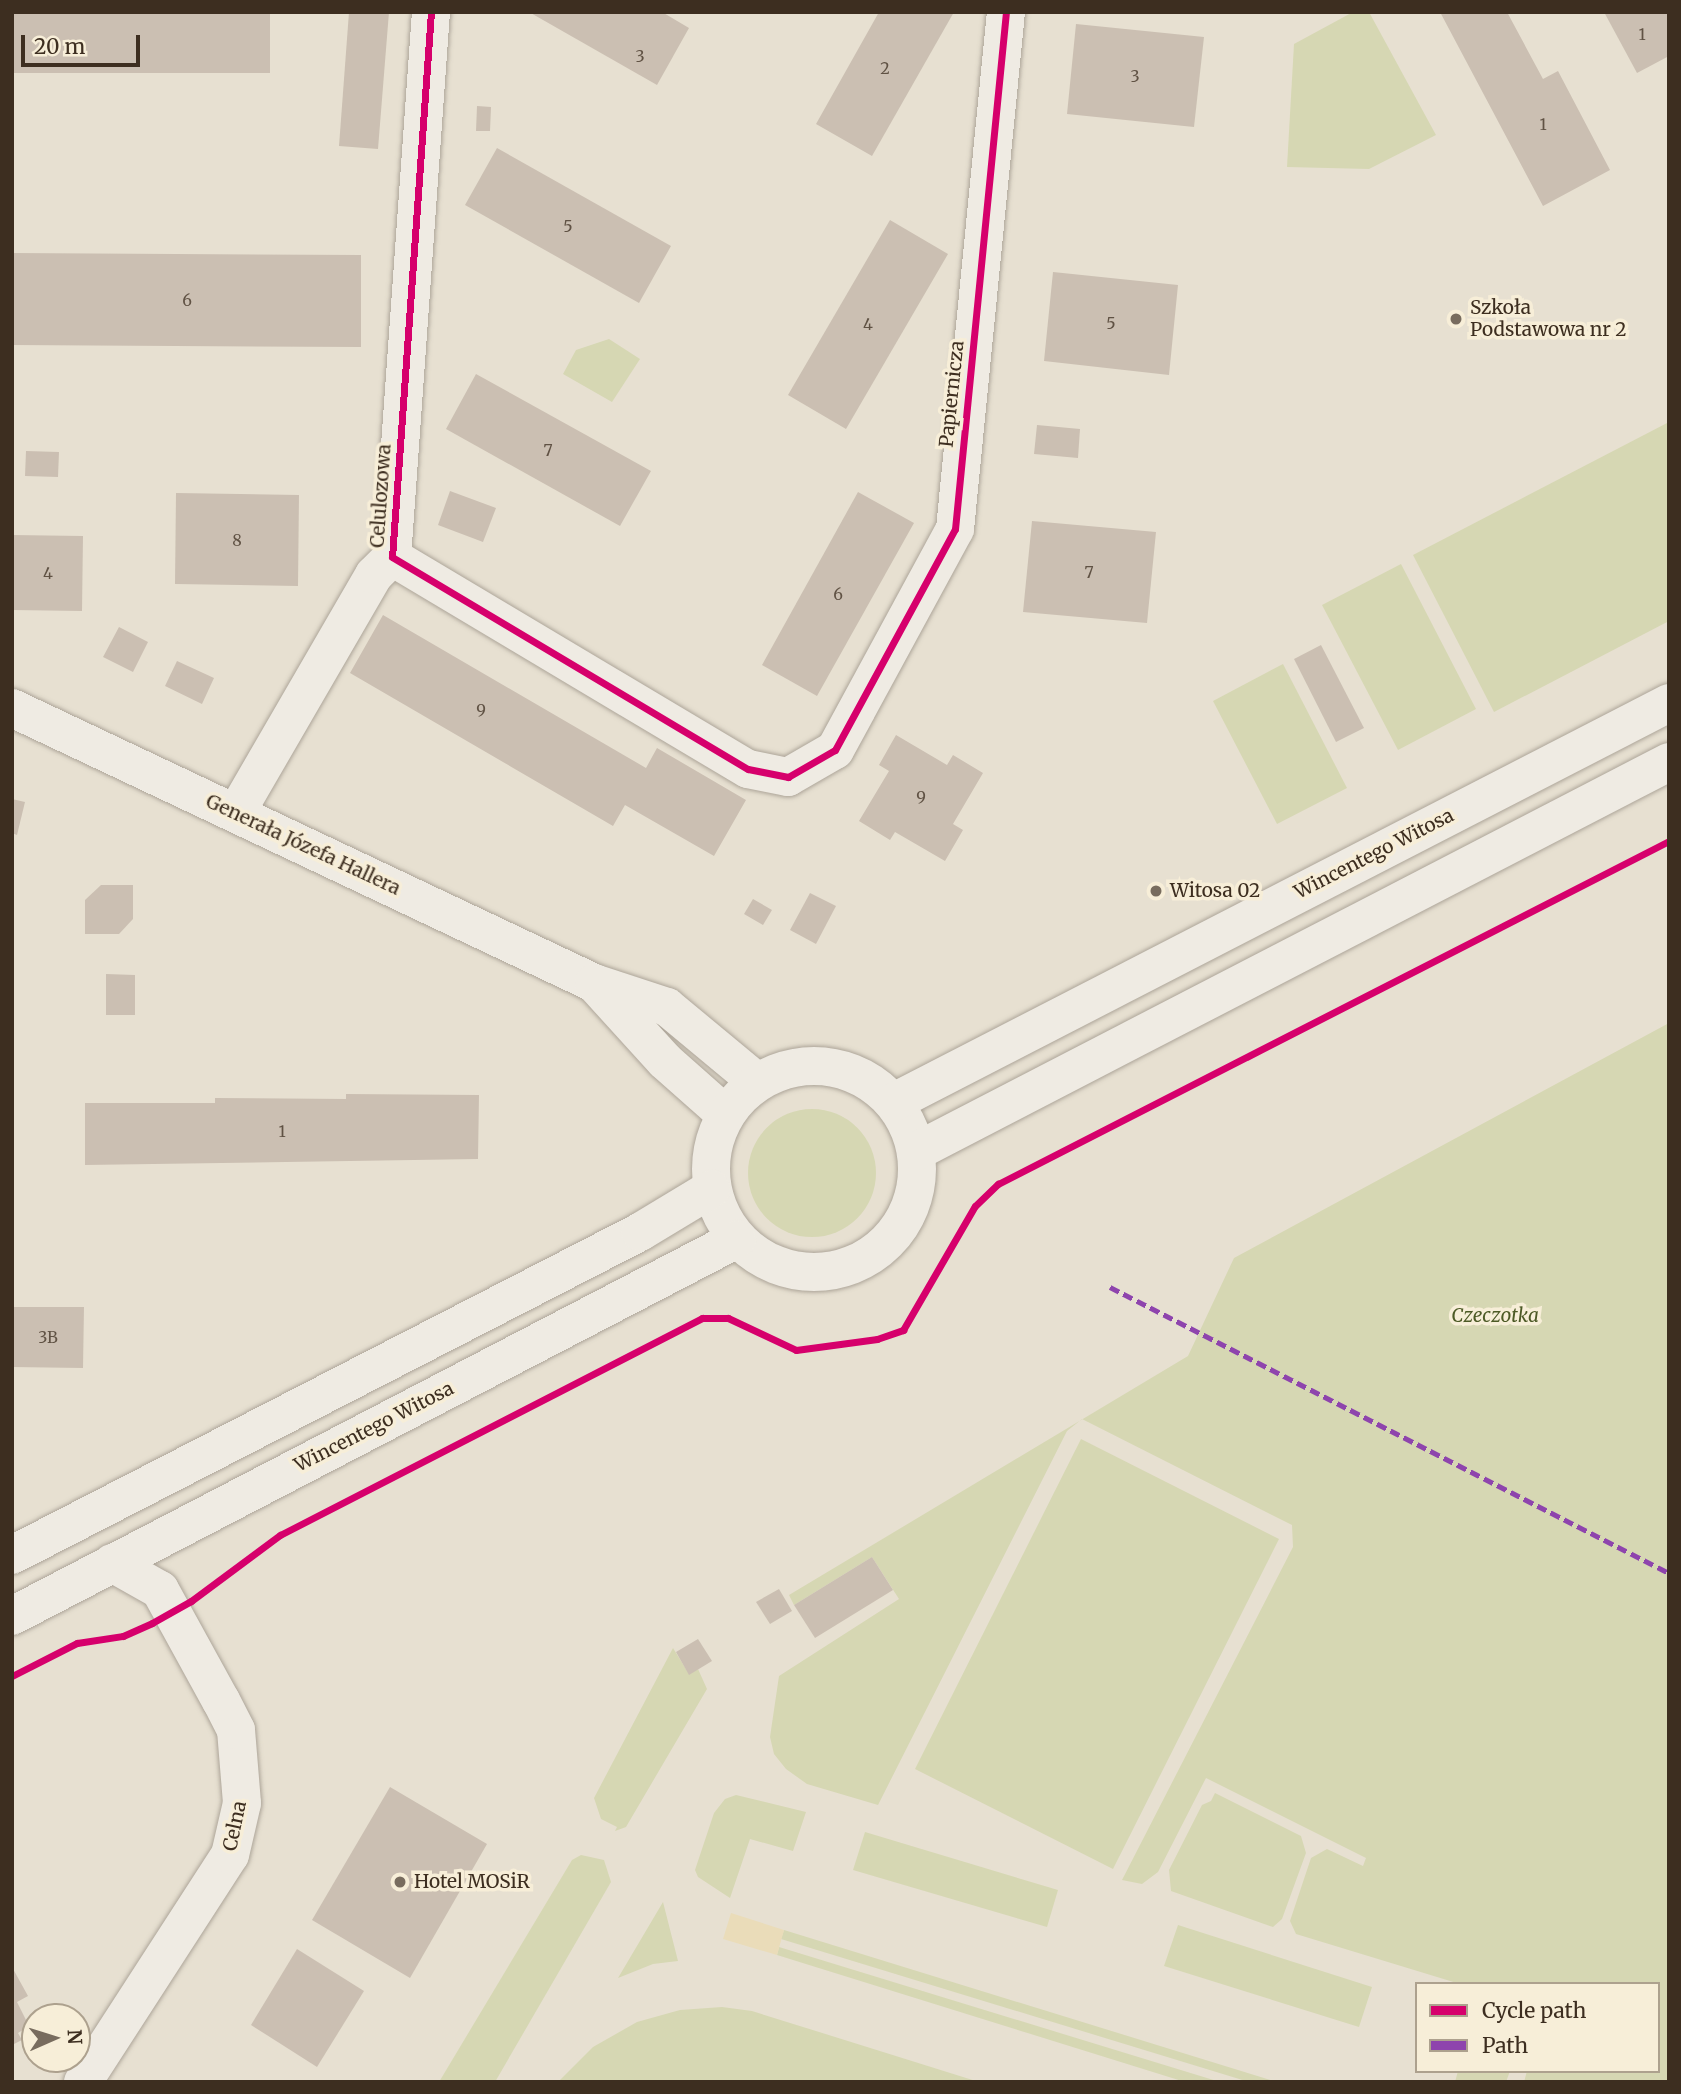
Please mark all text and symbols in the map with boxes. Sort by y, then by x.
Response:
scale bar [24,21,144,65]
house number: 1 [1638,24,1646,44]
text: 20 m [34,33,85,60]
house number: 3 [635,46,645,66]
house number: 2 [880,58,890,78]
house number: 3 [1130,66,1140,86]
house number: 1 [1539,114,1547,134]
house number: 5 [563,216,573,236]
house number: 6 [182,290,192,310]
place label: Szkoła Podstawowa nr 2 [1470,297,1627,341]
marker: Szkoła Podstawowa nr 2 [1448,311,1464,327]
house number: 5 [1106,313,1116,333]
house number: 4 [863,314,873,334]
street label: Papiernicza [935,339,969,449]
house number: 7 [543,440,553,460]
street label: Celulozowa [366,443,396,549]
house number: 8 [232,530,242,550]
house number: 7 [1084,562,1094,582]
house number: 4 [43,563,53,583]
house number: 6 [833,584,843,604]
house number: 9 [476,700,486,720]
house number: 9 [916,787,926,807]
street label: Generała Józefa Hallera [202,790,404,900]
street label: Wincentego Witosa [1291,804,1457,904]
place label: Witosa 02 [1170,880,1260,902]
marker: Witosa 02 [1148,883,1164,899]
house number: 1 [278,1121,286,1141]
park label: Czeczotka [1451,1305,1539,1327]
house number: 3B [38,1327,58,1347]
street label: Wincentego Witosa [291,1377,457,1477]
street label: Celna [219,1799,251,1853]
place label: Hotel MOSiR [414,1871,530,1893]
marker: Hotel MOSiR [392,1874,408,1890]
legend [1415,1982,1660,2073]
text: Cycle path [1482,1997,1586,2024]
north arrow [21,2003,91,2073]
text: N [63,2029,87,2045]
text: Path [1482,2032,1528,2059]

